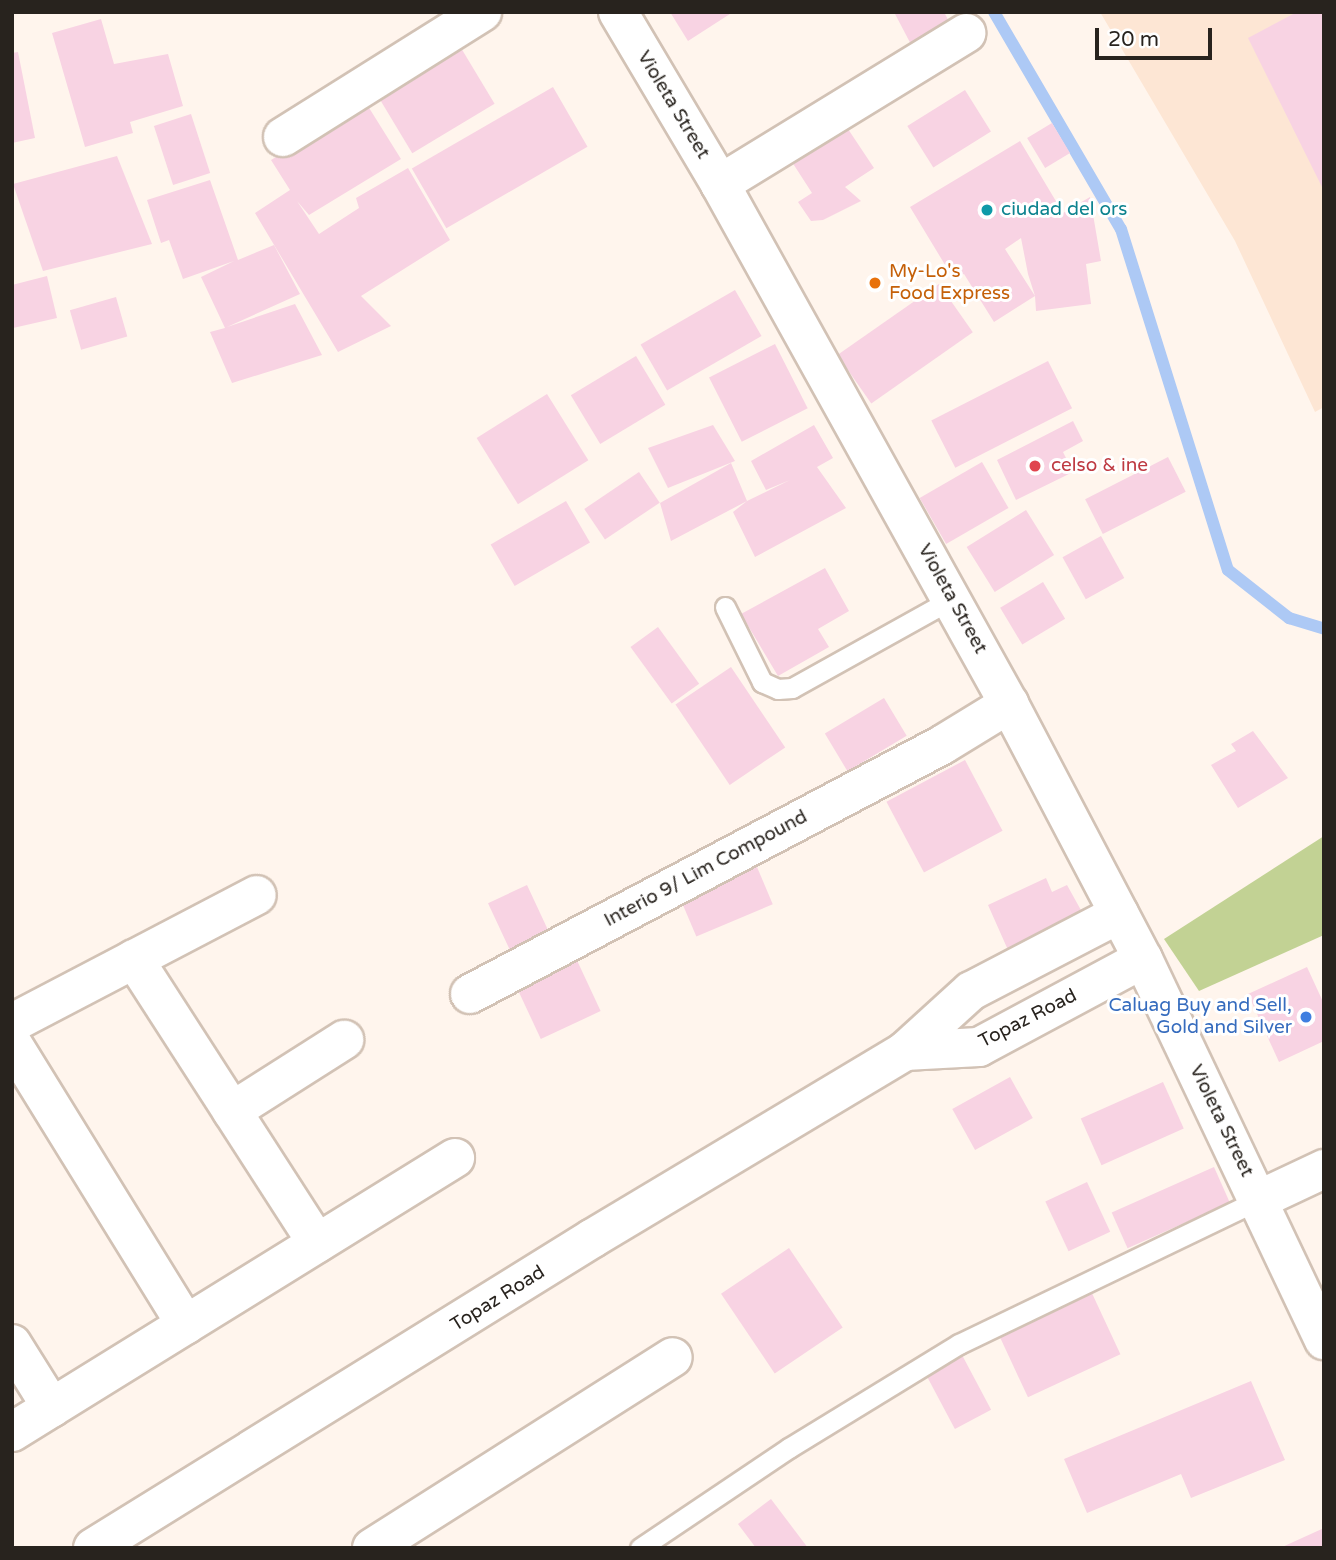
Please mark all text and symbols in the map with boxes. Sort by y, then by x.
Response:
scale bar [1098,14,1215,58]
text: 20 m [1108,27,1159,52]
street label: Violeta Street [632,47,714,163]
place label: ciudad del ors [1001,199,1127,221]
marker: ciudad del ors [979,202,995,218]
place label: My-Lo's Food Express [889,261,1010,305]
marker: My-Lo's Food Express [867,275,883,291]
place label: celso & ine [1051,455,1148,477]
marker: celso & ine [1025,456,1045,476]
street label: Violeta Street [912,540,992,658]
street label: Interio 9/ Lim Compound [600,806,812,932]
street label: Topaz Road [975,985,1081,1053]
place label: Caluag Buy and Sell, Gold and Silver [1108,995,1292,1039]
marker: Caluag Buy and Sell, Gold and Silver [1298,1009,1314,1025]
street label: Violeta Street [1184,1061,1258,1181]
street label: Topaz Road [447,1261,549,1337]

